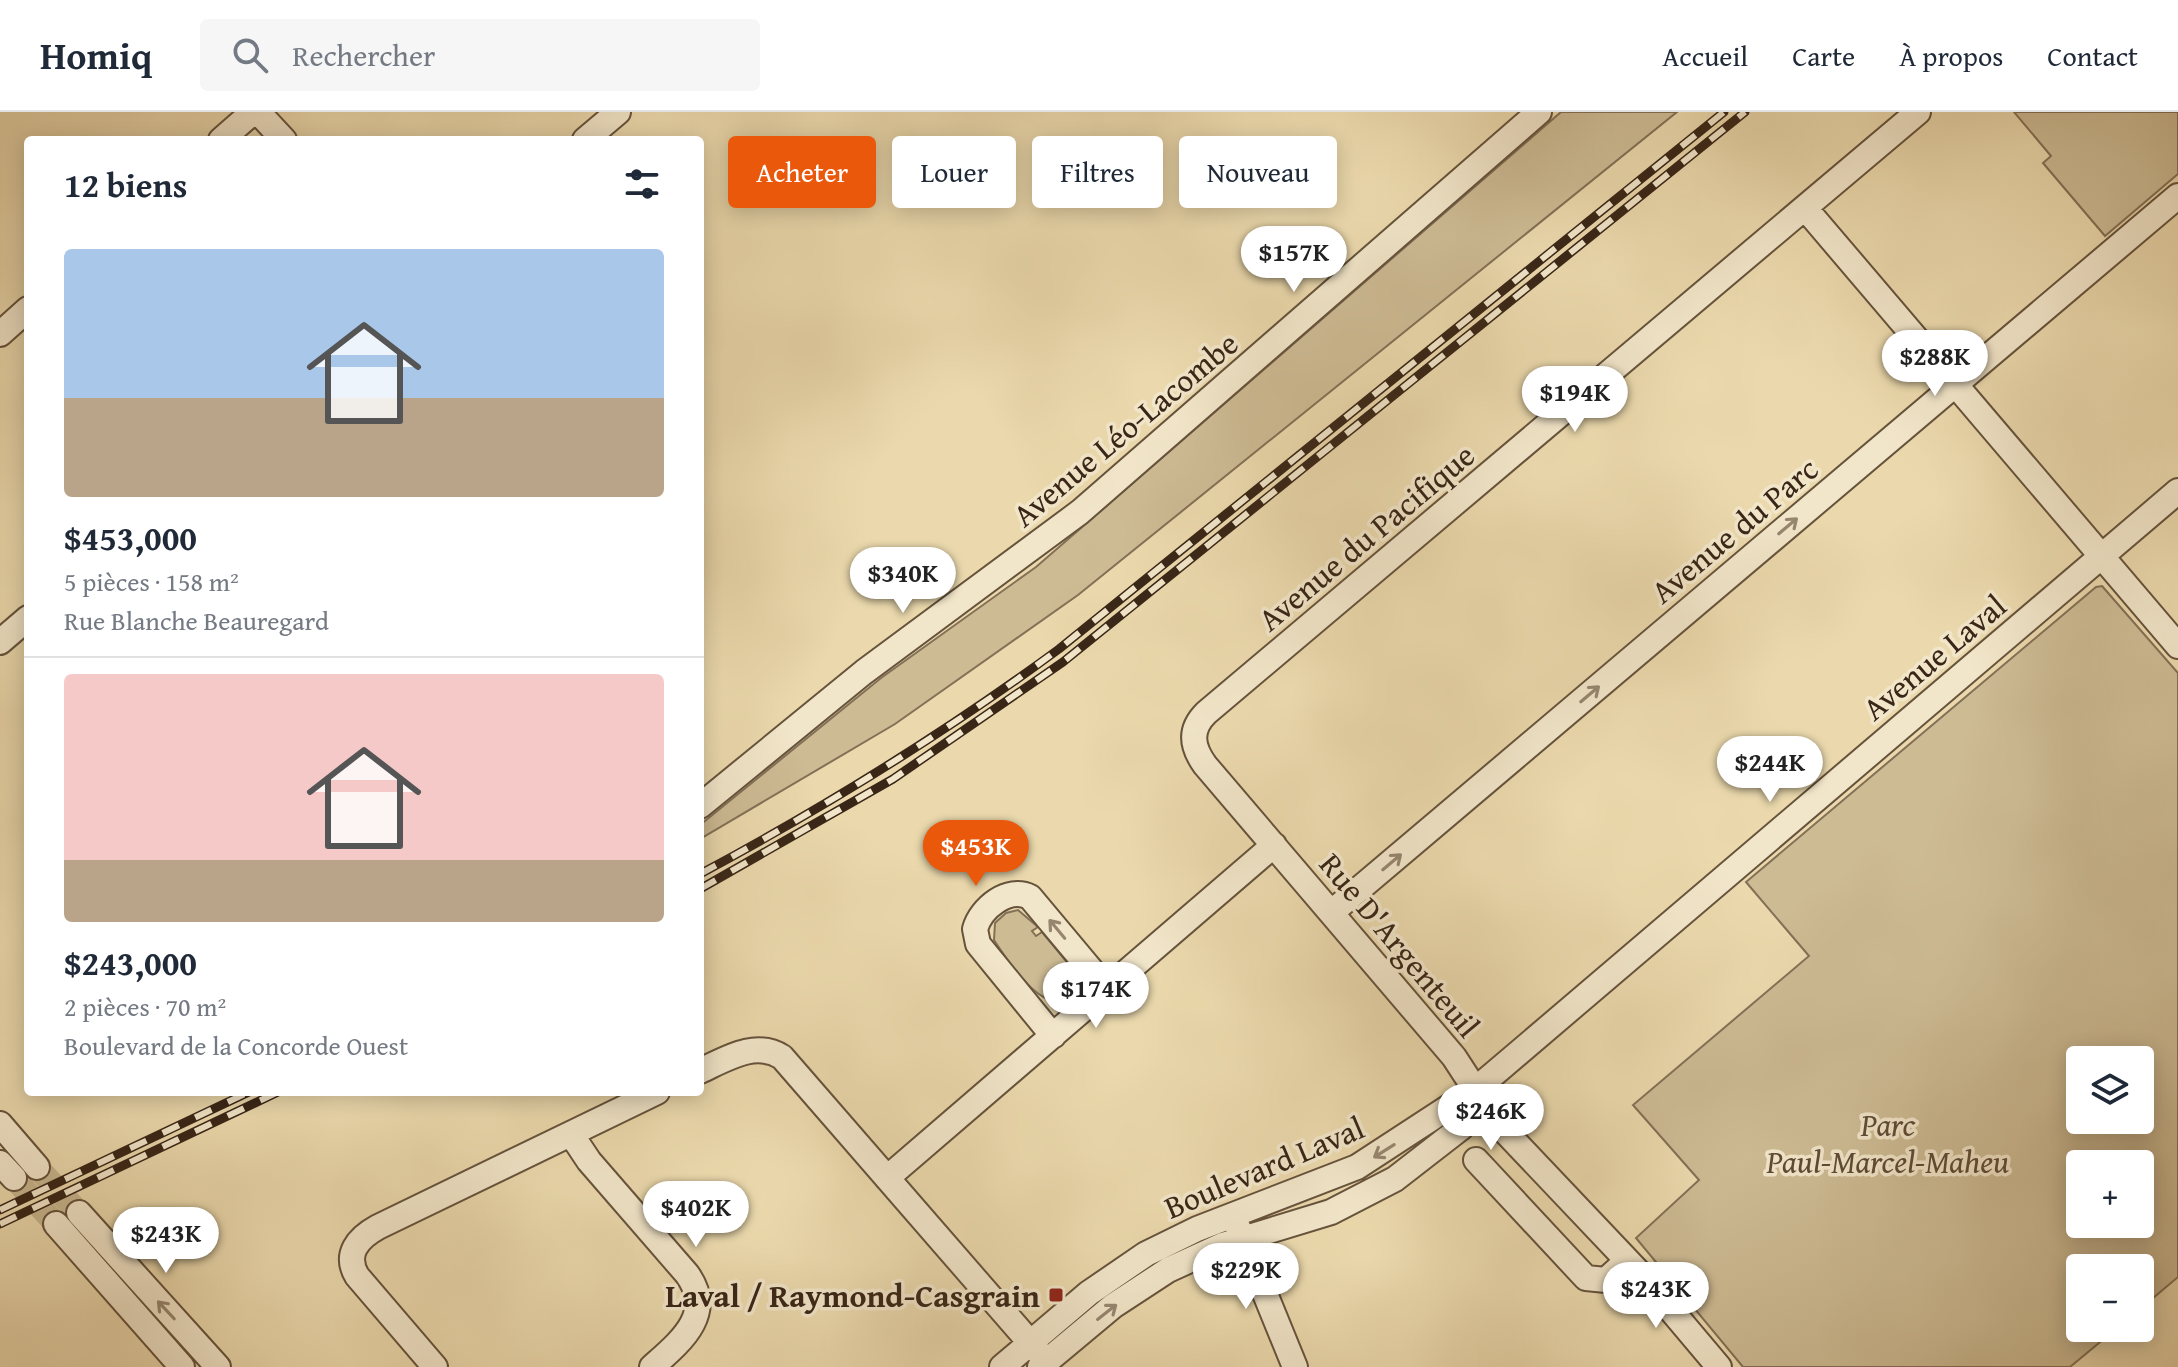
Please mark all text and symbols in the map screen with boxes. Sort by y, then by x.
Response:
search box [200,19,760,91]
text: Homiq [40,27,152,83]
icon: search [228,33,272,77]
text: Rechercher [292,33,435,77]
text: Accueil [1662,35,1748,76]
text: Carte [1792,35,1855,76]
text: À propos [1899,35,2003,76]
text: Contact [2047,35,2138,76]
chip: Acheter [728,136,876,208]
chip: Louer [892,136,1016,208]
chip: Filtres [1032,136,1163,208]
chip: Nouveau [1179,136,1337,208]
text: 12 biens [64,160,187,209]
icon: filters [620,162,664,206]
pin: $157K [1238,226,1350,294]
text: $157K [1259,232,1329,271]
icon: home [292,301,436,445]
street label: Avenue Léo-Lacombe [1002,320,1248,538]
pin: $288K [1879,330,1991,398]
text: $288K [1900,336,1970,375]
pin: $194K [1519,366,1631,434]
text: $194K [1540,372,1610,411]
street label: Avenue du Pacifique [1247,432,1485,642]
street label: Avenue du Parc [1640,446,1828,614]
text: $453,000 [64,513,197,562]
one-way arrow [1778,517,1798,535]
pin: $340K [847,547,959,615]
text: $340K [868,553,938,592]
text: 5 pièces · 158 m² [64,562,239,601]
street label: Avenue Laval [1852,583,2016,731]
text: Rue Blanche Beauregard [64,601,329,640]
one-way arrow [1579,685,1600,703]
icon: home [292,726,436,870]
pin: $244K [1714,736,1826,804]
text: $244K [1735,742,1805,781]
pin: $453K [920,820,1032,888]
text: $453K [941,826,1011,865]
street label: Rue D'Argenteuil [1309,842,1491,1048]
one-way arrow [1381,853,1402,871]
one-way arrow [1048,919,1066,940]
text: $243,000 [64,938,197,987]
pin: $174K [1040,962,1152,1030]
text: $174K [1061,968,1131,1007]
text: 2 pièces · 70 m² [64,987,226,1026]
text: Boulevard de la Concorde Ouest [64,1026,408,1065]
map controls [2066,1046,2154,1342]
button: layers [2066,1046,2154,1134]
pin: $246K [1435,1084,1547,1152]
text: $246K [1456,1090,1526,1129]
park label: Parc Paul-Marcel-Maheu [1766,1101,2009,1185]
street label: Boulevard Laval [1157,1104,1371,1230]
one-way arrow [1373,1144,1396,1160]
button: + [2066,1150,2154,1238]
pin: $402K [640,1181,752,1249]
text: $402K [661,1187,731,1226]
pin: $243K [110,1207,222,1275]
text: $243K [131,1213,201,1252]
pin: $229K [1190,1243,1302,1311]
text: $229K [1211,1249,1281,1288]
button: − [2066,1254,2154,1342]
pin: $243K [1600,1262,1712,1330]
text: $243K [1621,1268,1691,1307]
place label: Laval / Raymond-Casgrain [665,1272,1040,1319]
marker: Laval / Raymond-Casgrain [1047,1286,1065,1304]
one-way arrow [157,1300,175,1320]
one-way arrow [1096,1303,1117,1320]

